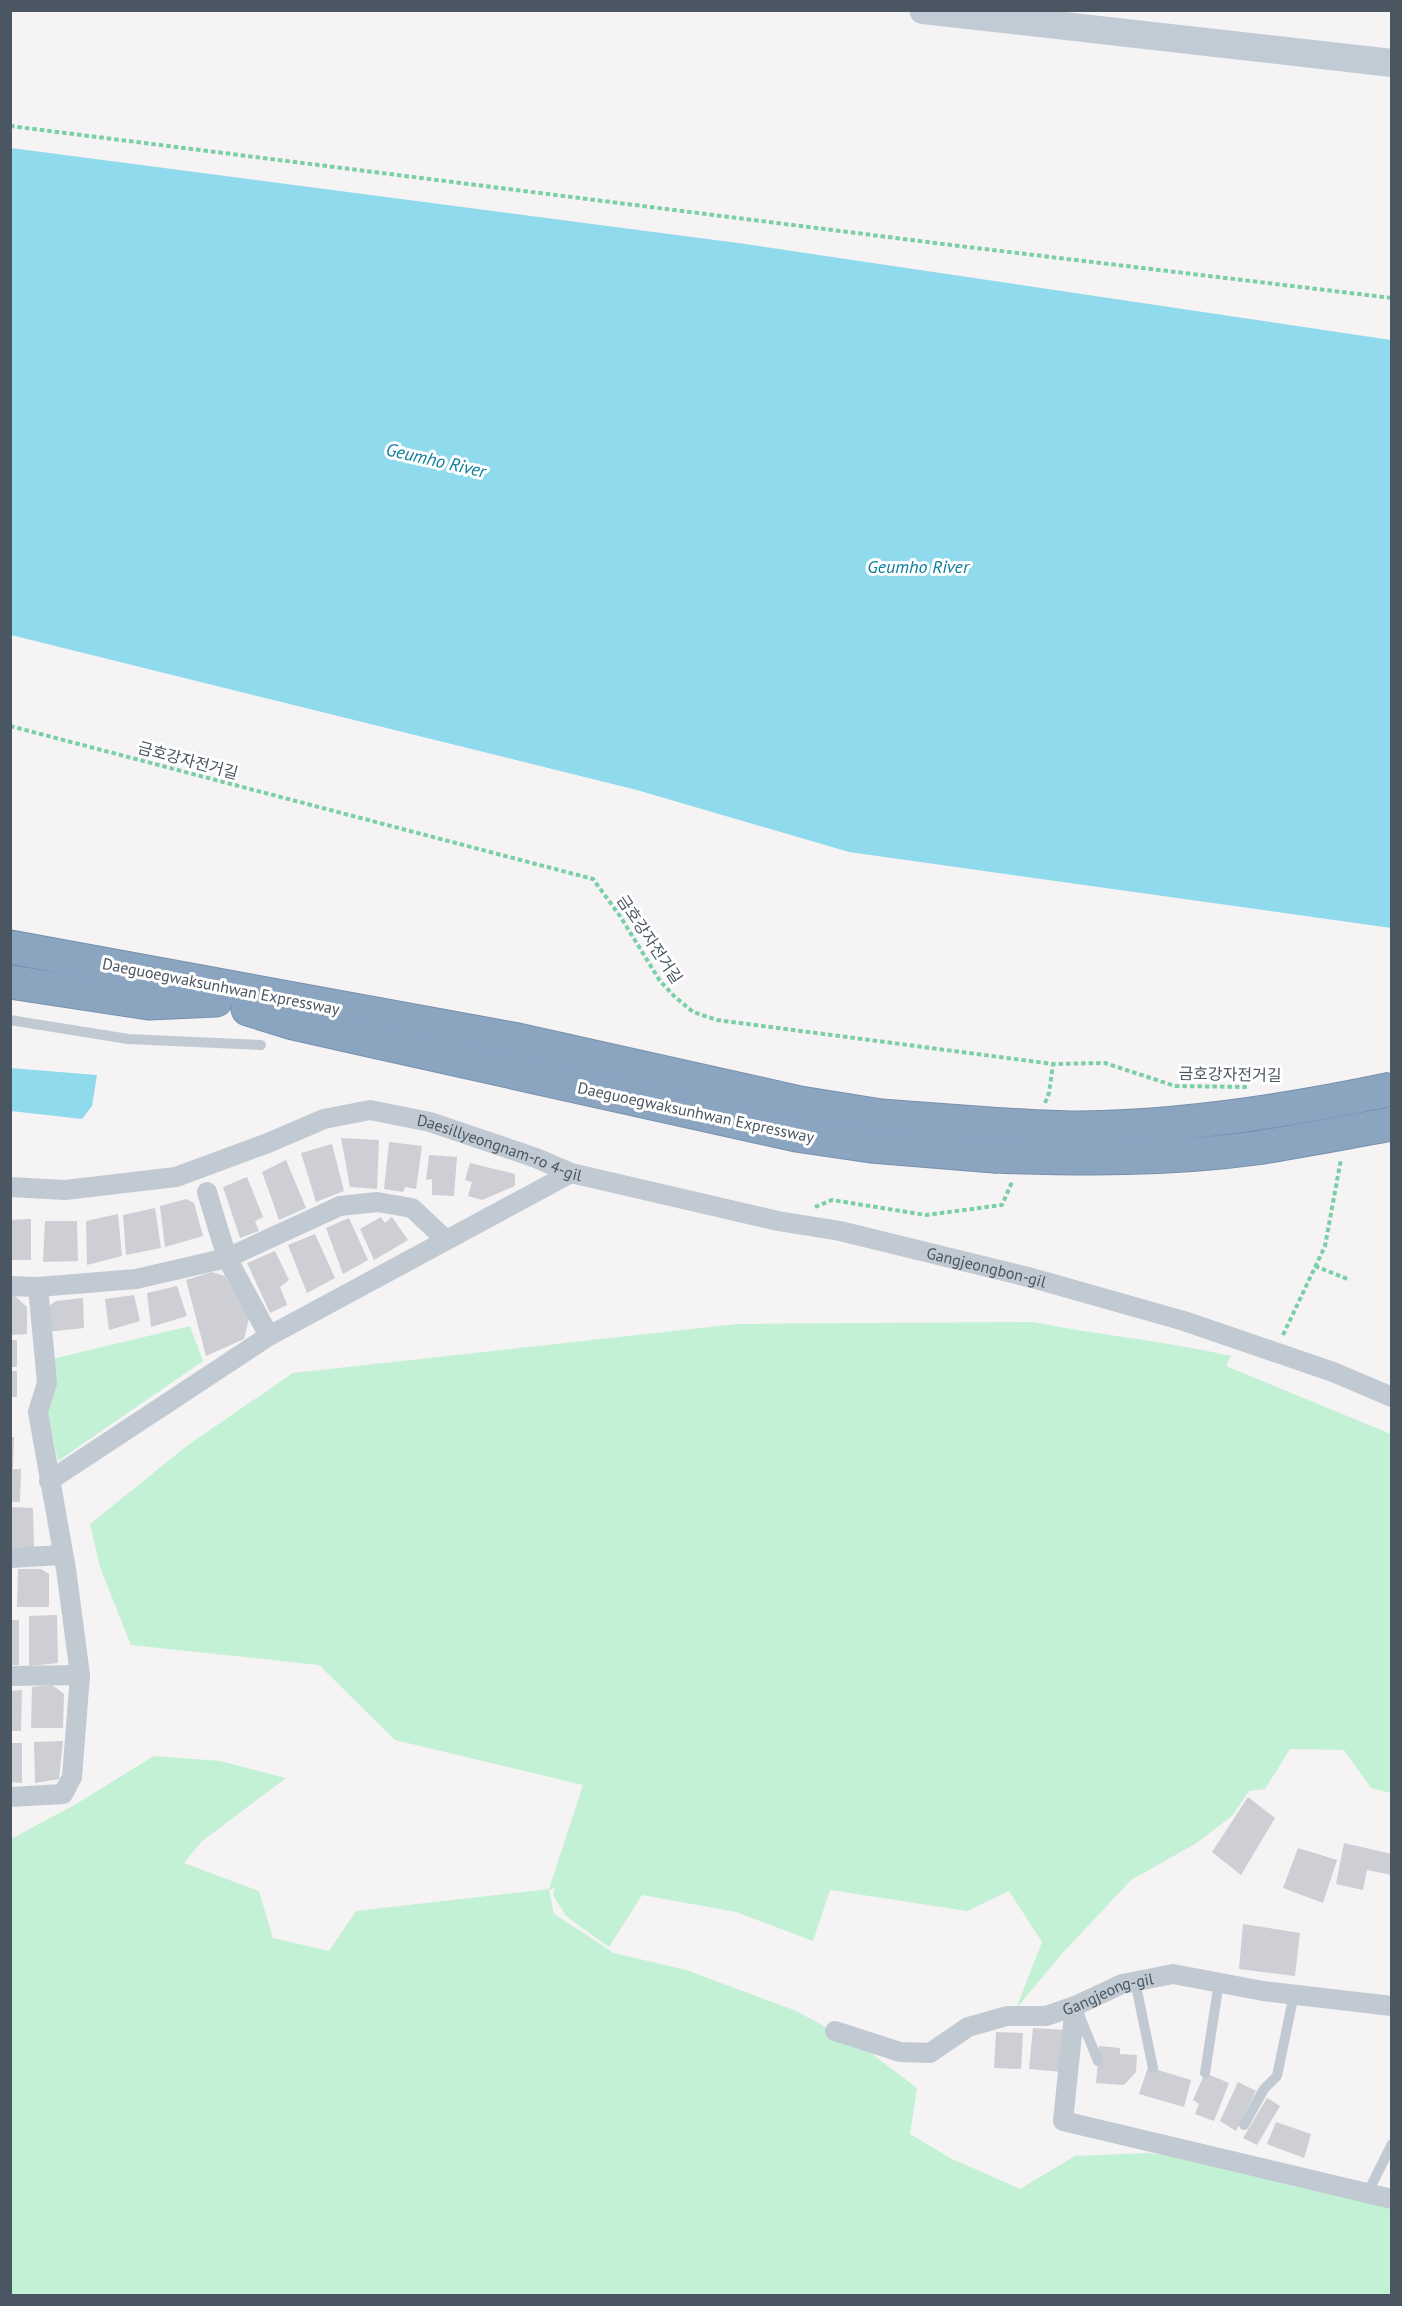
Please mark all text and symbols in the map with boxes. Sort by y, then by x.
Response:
water label: Geumho River [384,437,489,483]
water label: Geumho River [867,555,970,578]
street label: 금호강자전거길 [136,737,240,783]
street label: 금호강자전거길 [613,891,687,987]
street label: Daeguoegwaksunhwan Expressway [101,953,342,1019]
street label: 금호강자전거길 [1178,1063,1282,1085]
street label: Daeguoegwaksunhwan Expressway [576,1077,817,1147]
street label: Daesillyeongnam-ro 4-gil [415,1110,584,1185]
street label: Gangjeongbon-gil [925,1243,1049,1292]
street label: Gangjeong-gil [1060,1968,1155,2020]

